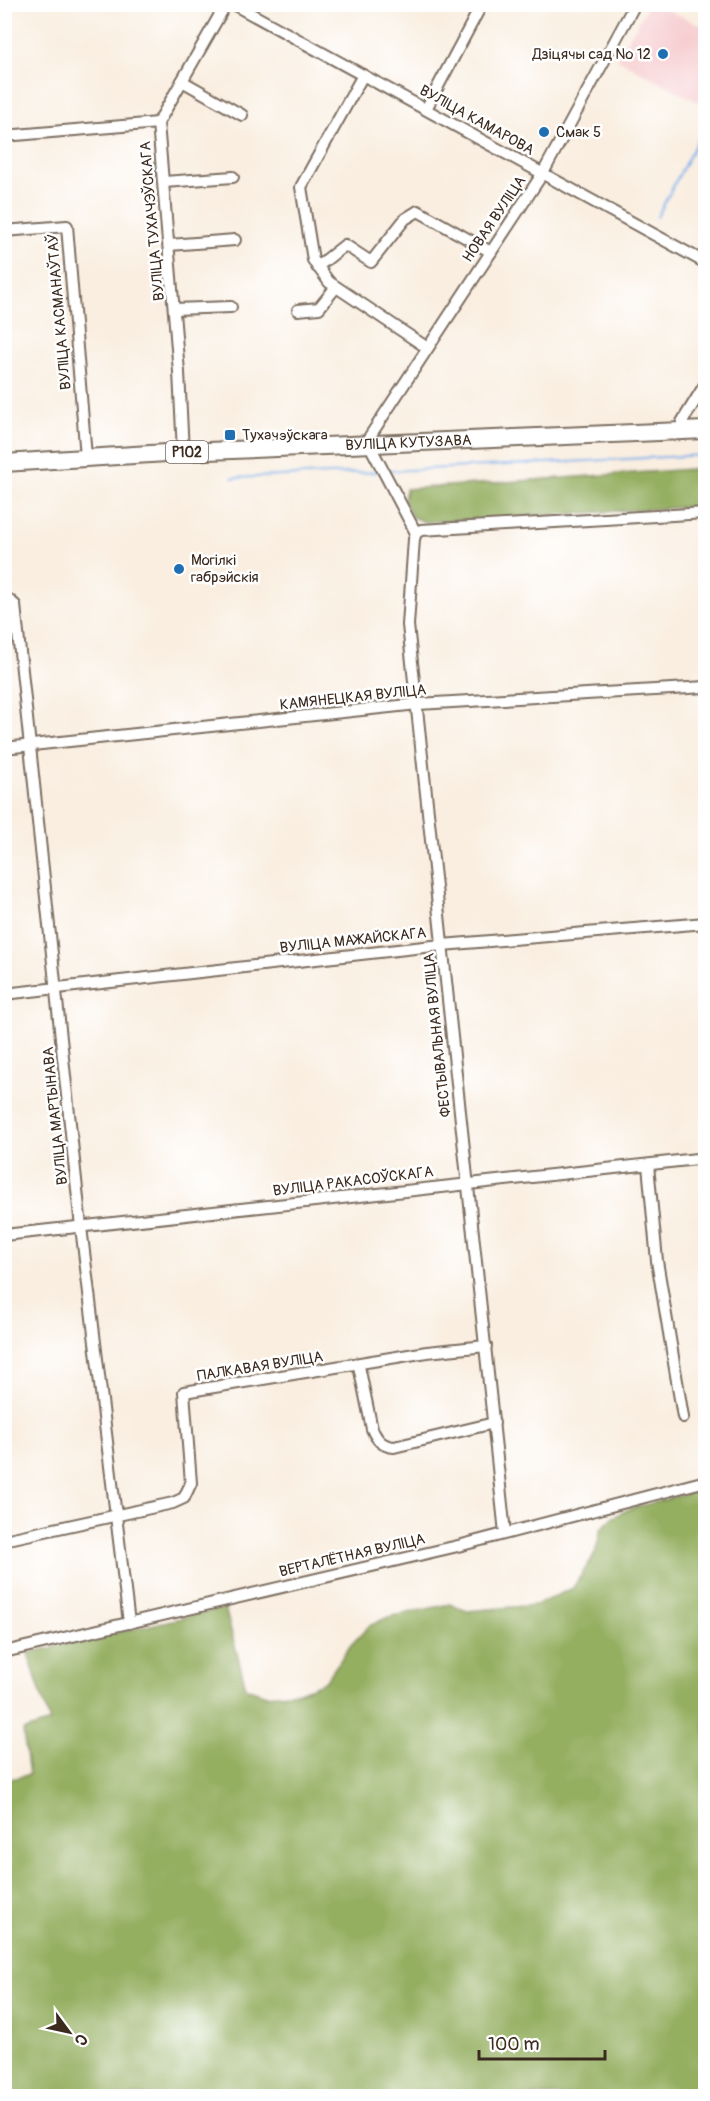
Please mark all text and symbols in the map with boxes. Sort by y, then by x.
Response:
place label: Дзіцячы сад № 12 [532,45,651,64]
marker: Дзіцячы сад № 12 [656,47,670,61]
street label: ВУЛІЦА КАМАРОВА [416,81,538,160]
place label: Смак 5 [556,123,601,142]
marker: Смак 5 [537,125,551,139]
street label: ВУЛІЦА ТУХАЧЭЎСКАГА [136,140,169,302]
street label: НОВАЯ ВУЛІЦА [458,172,530,266]
street label: ВУЛІЦА КАСМАНАЎТАЎ [43,233,76,391]
place label: Тухачэўскага [242,426,328,445]
marker: Тухачэўскага [223,428,237,442]
street label: ВУЛІЦА КУТУЗАВА [345,431,472,455]
road number: Р102 [166,441,208,463]
place label: Могілкі габрэйскія [191,551,259,587]
marker: Могілкі габрэйскія [172,562,186,576]
street label: КАМЯНЕЦКАЯ ВУЛІЦА [279,680,428,715]
street label: ВУЛІЦА МАЖАЙСКАГА [279,923,427,958]
street label: ФЕСТЫВАЛЬНАЯ ВУЛІЦА [419,952,456,1118]
street label: ВУЛІЦА МАРТЫНАВА [39,1046,72,1186]
street label: ВУЛІЦА РАКАСОЎСКАГА [272,1162,435,1201]
street label: ПАЛКАВАЯ ВУЛІЦА [196,1347,325,1386]
street label: ВЕРТАЛЁТНАЯ ВУЛІЦА [277,1529,427,1582]
north arrow [39,2002,99,2062]
scale bar [479,2023,605,2061]
text: С [70,2030,92,2049]
text: 100 m [488,2033,540,2056]

